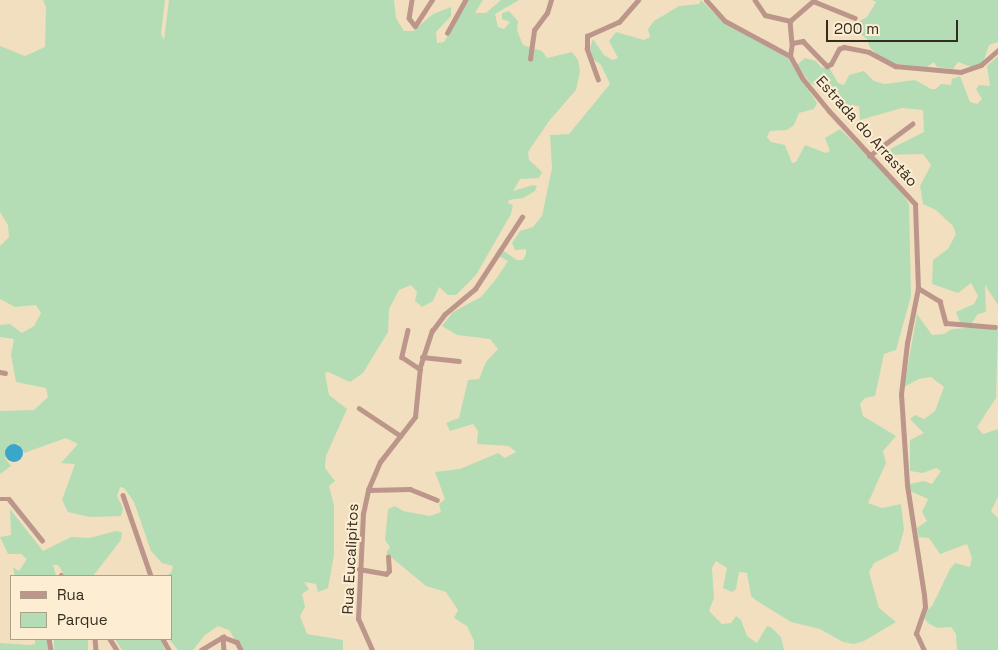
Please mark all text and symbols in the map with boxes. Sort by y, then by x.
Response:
scale bar [828,10,960,42]
text: 200 m [834,19,879,38]
street label: Estrada do Arrastão [812,72,922,190]
street label: Rua Eucalipitos [338,503,362,615]
legend [10,575,172,640]
text: Rua [57,585,84,604]
text: Parque [57,610,108,629]

